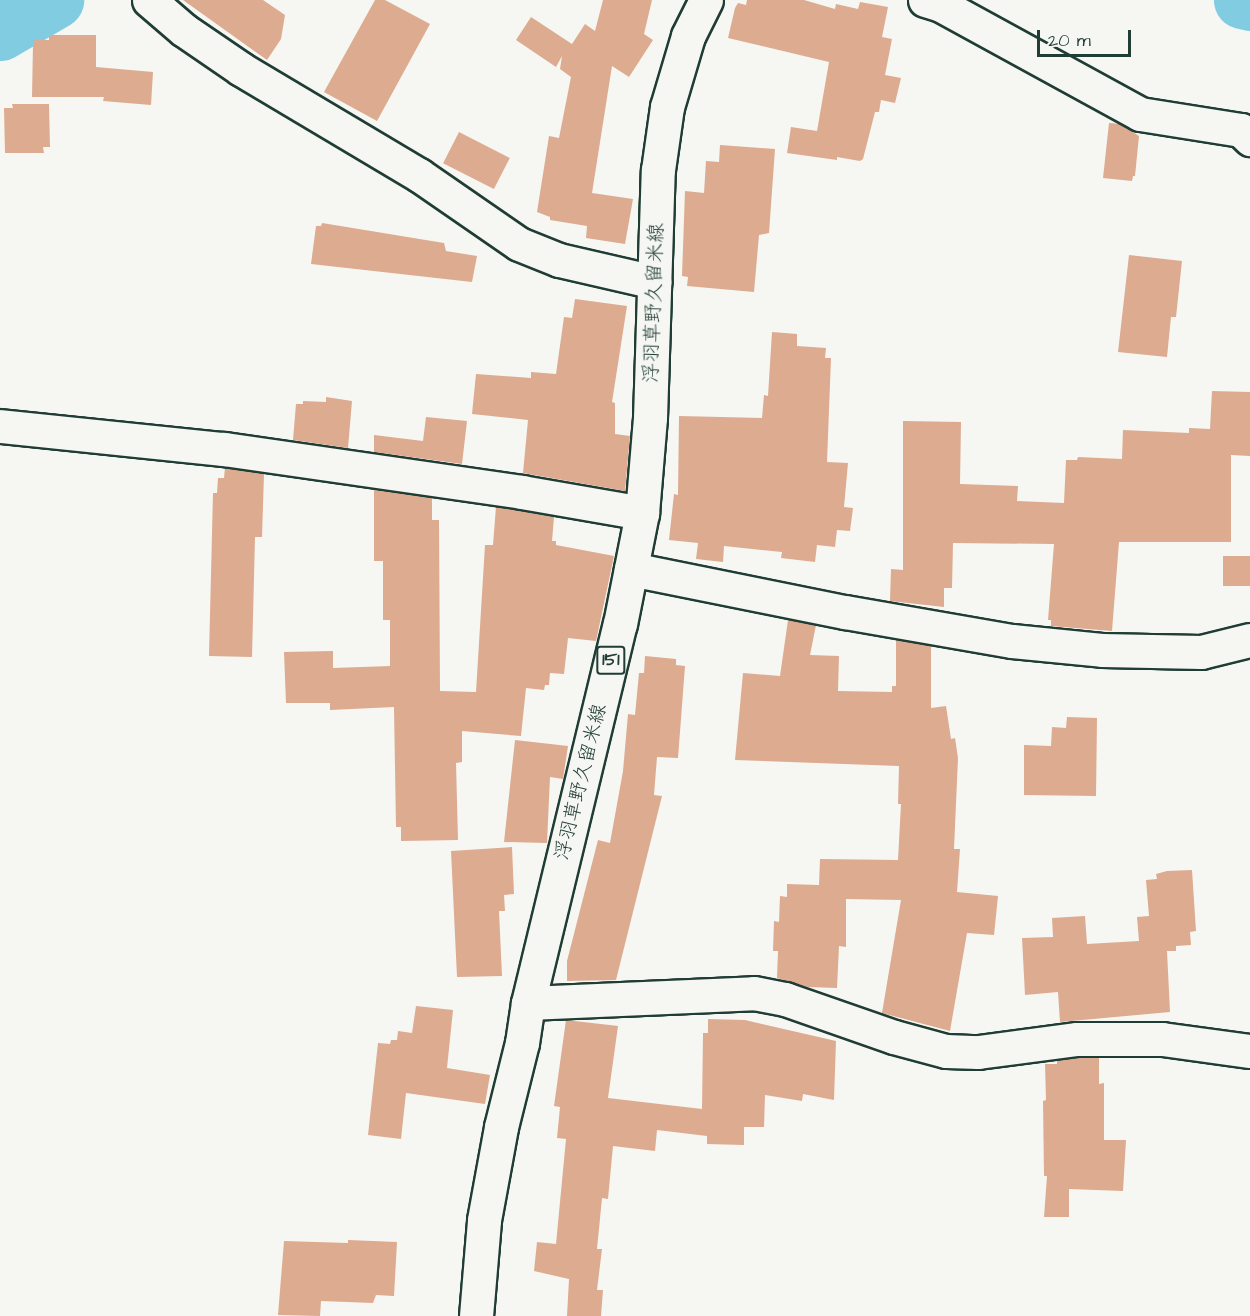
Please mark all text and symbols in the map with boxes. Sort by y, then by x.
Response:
scale bar [1040,18,1134,56]
text: 20 m [1048,28,1091,53]
street label: 浮羽草野久留米線 [639,223,669,383]
road number: 151 [596,645,626,675]
street label: 浮羽草野久留米線 [550,701,612,863]

